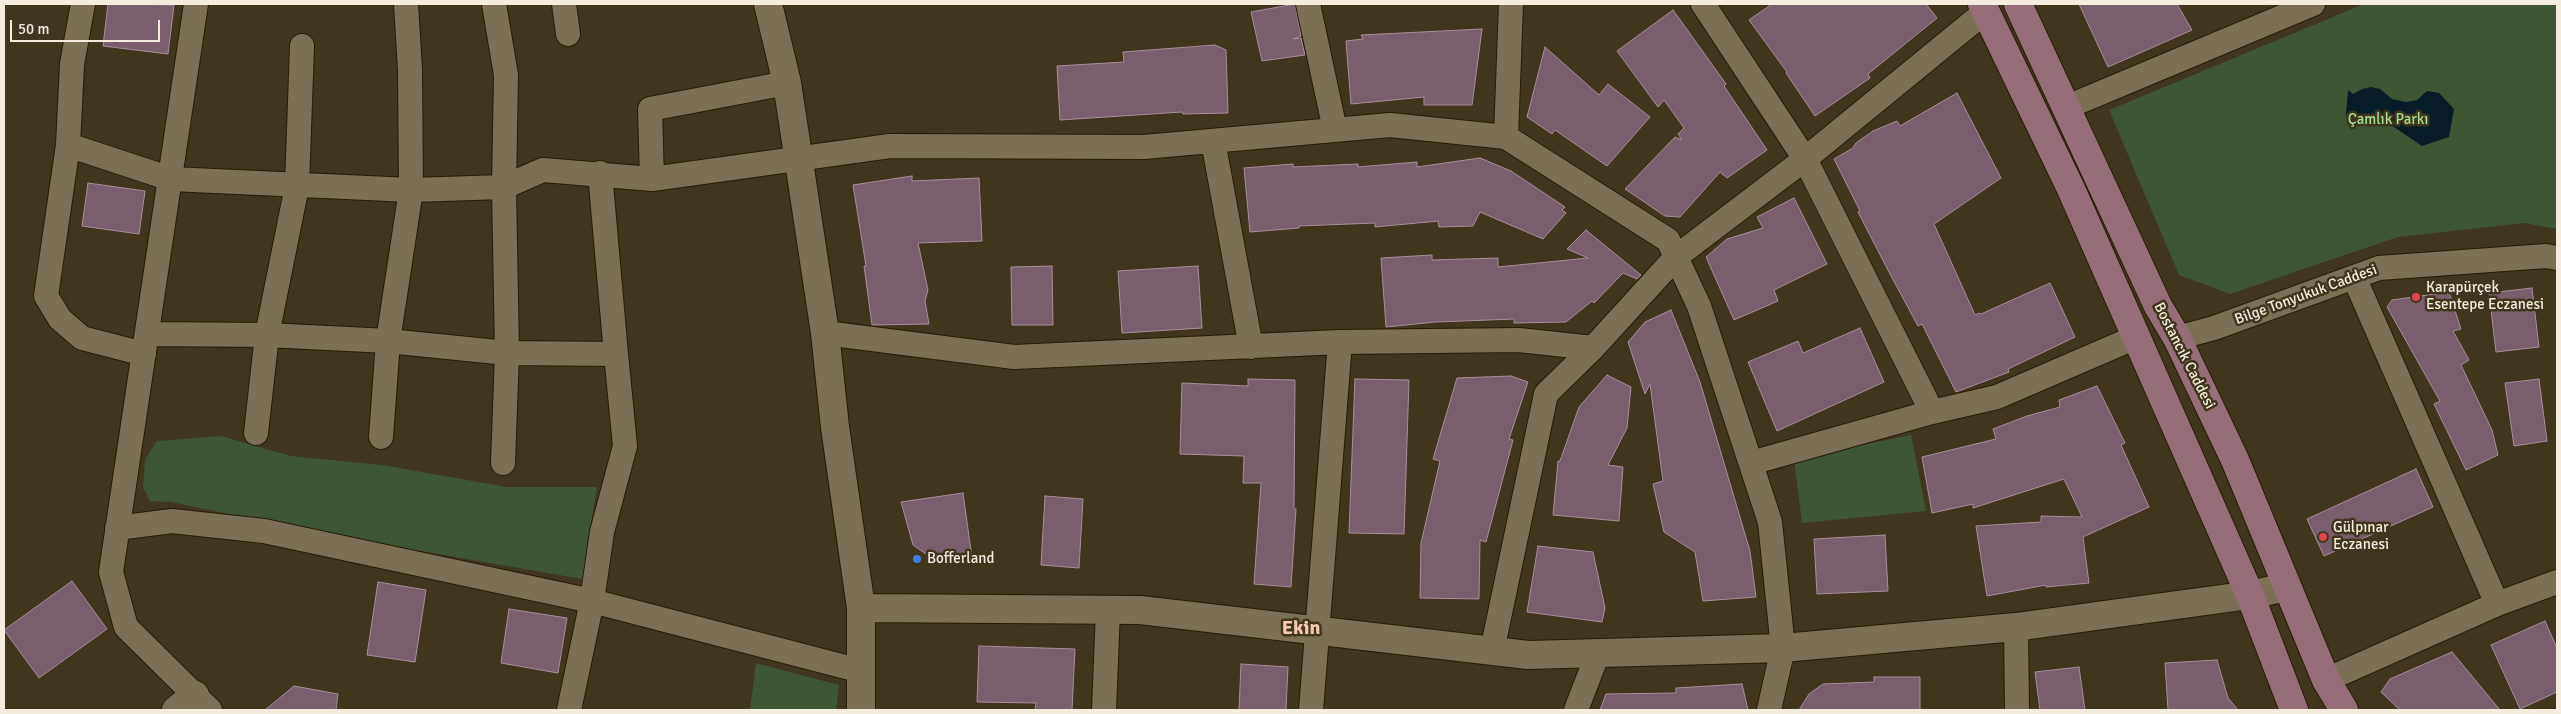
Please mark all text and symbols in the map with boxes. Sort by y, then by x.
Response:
scale bar [12,10,162,42]
text: 50 m [18,20,49,38]
park label: Çamlık Parkı [2348,111,2428,129]
street label: Bilge Tonyukuk Caddesi [2232,261,2380,329]
place label: Karapürçek Esentepe Eczanesi [2426,279,2544,314]
marker: Karapürçek Esentepe Eczanesi [2410,291,2422,303]
street label: Bostancık Caddesi [2149,300,2219,412]
place label: Gülpınar Eczanesi [2333,519,2389,554]
marker: Gülpınar Eczanesi [2317,531,2329,543]
place label: Bofferland [927,550,994,568]
marker: Bofferland [911,553,923,565]
district label: Ekin [1282,617,1320,641]

